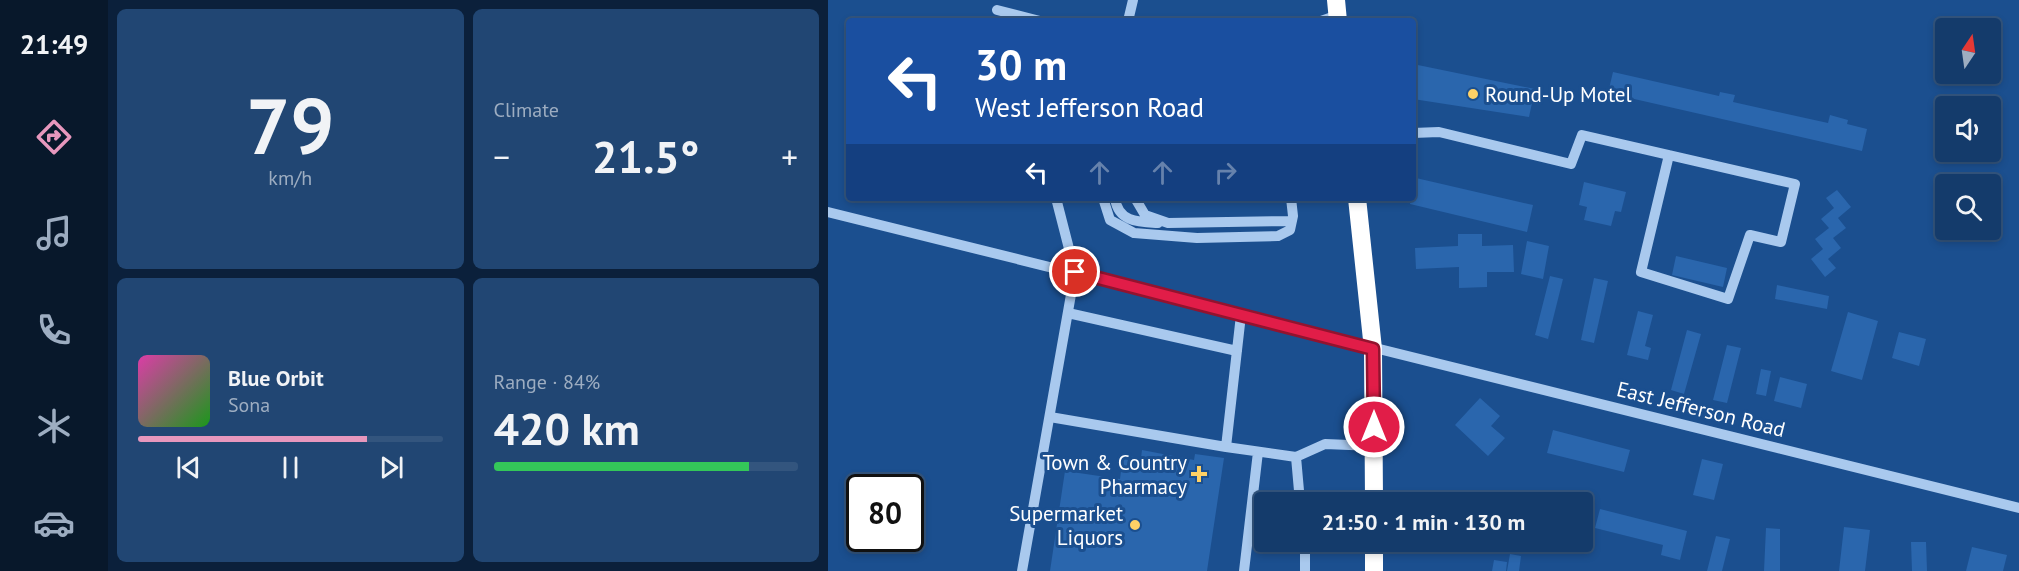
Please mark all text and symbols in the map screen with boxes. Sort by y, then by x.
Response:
north arrow [1935,18,2001,84]
map controls [1935,18,2001,240]
text: 21:49 [20,27,88,61]
text: 30 m [975,37,1067,92]
icon: left [876,42,954,120]
text: 79 [246,75,334,176]
place label: Round-Up Motel [1485,81,1632,108]
marker: Round-Up Motel [1466,87,1480,101]
text: West Jefferson Road [975,90,1204,124]
button: sound [1935,96,2001,162]
text: Climate [494,97,559,123]
icon: directions [33,116,75,158]
text: 21.5° [592,127,699,185]
text: − [494,135,510,178]
text: + [781,135,798,178]
icon: left [1020,156,1053,189]
icon: ahead [1083,156,1116,189]
icon: ahead [1146,156,1179,189]
icon: right [1209,156,1242,189]
text: km/h [268,165,312,191]
button: search [1935,174,2001,240]
icon: music [33,212,75,254]
pin [1049,246,1100,297]
icon: arrive [1058,255,1091,288]
icon: phone [33,309,75,351]
text: Blue Orbit [228,364,324,392]
text: Range · 84% [494,369,600,395]
street label: East Jefferson Road [1614,375,1788,443]
text: Sona [228,392,270,418]
position arrow [1342,395,1406,459]
text: 420 km [494,399,640,457]
icon: climate [33,405,75,447]
place label: Town & Country Pharmacy [1042,449,1187,500]
icon: previous [172,451,205,484]
icon: pause [274,451,307,484]
icon: next [375,451,408,484]
marker: Town & Country Pharmacy [1192,467,1206,481]
speed limit sign: 80 [846,474,924,552]
place label: Supermarket Liquors [1009,500,1123,551]
icon: car [33,502,75,544]
text: 21:50 · 1 min · 130 m [1322,508,1525,536]
marker: Supermarket Liquors [1128,518,1142,532]

